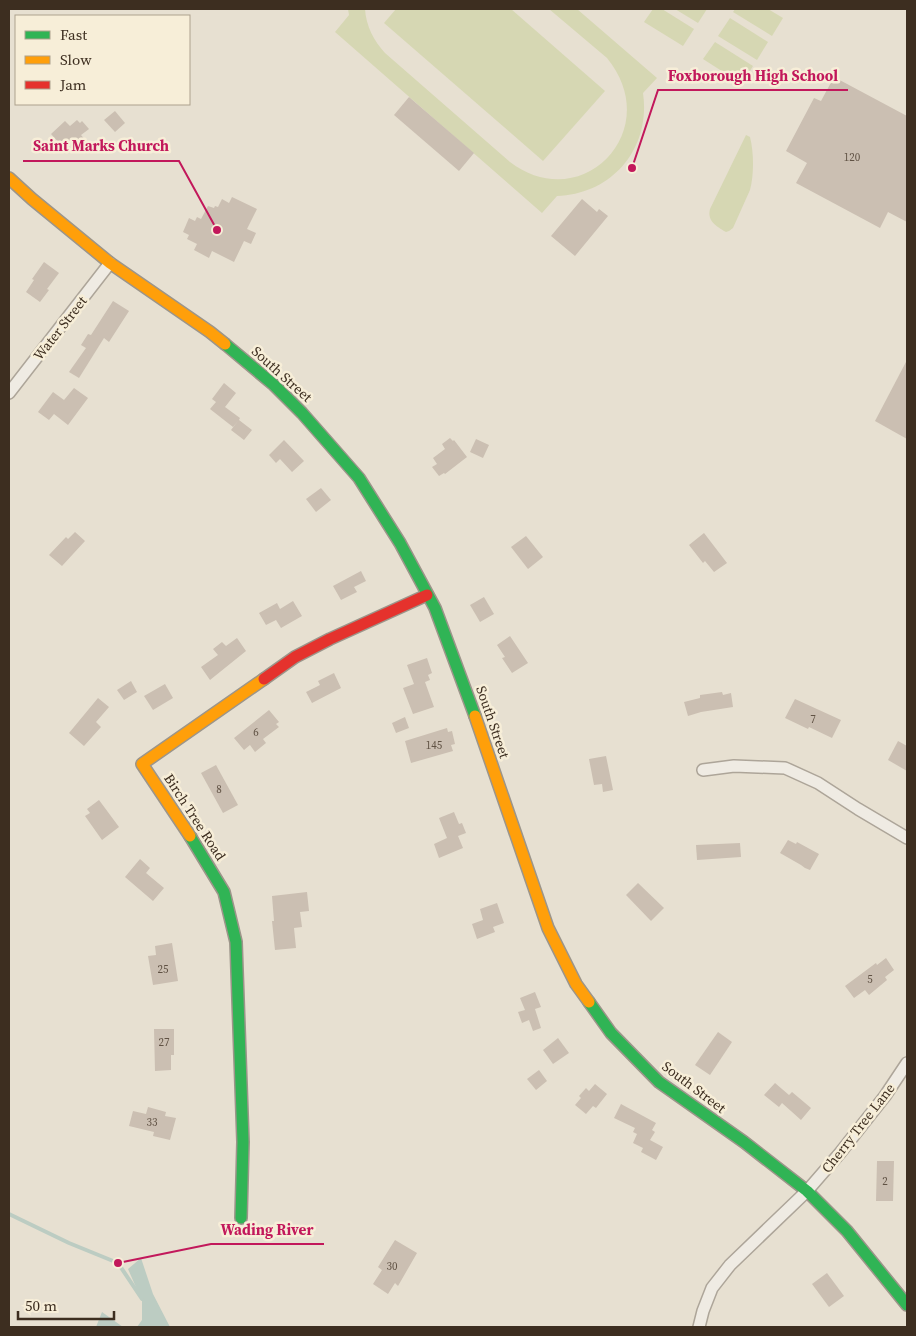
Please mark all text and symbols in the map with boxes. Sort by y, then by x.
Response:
legend [15,15,190,105]
text: Fast [60,24,87,45]
text: Slow [60,49,92,70]
callout: Foxborough High School [658,60,848,90]
text: Foxborough High School [668,65,838,86]
text: Jam [59,74,87,95]
callout: Saint Marks Church [23,131,179,161]
text: Saint Marks Church [33,135,169,156]
house number: 120 [844,150,861,165]
street label: Water Street [29,291,92,364]
street label: South Street [247,341,317,407]
street label: South Street [471,683,515,761]
house number: 7 [810,712,816,727]
house number: 6 [253,725,259,740]
house number: 145 [426,738,443,753]
street label: Birch Tree Road [159,770,231,864]
house number: 8 [216,782,222,797]
house number: 25 [158,962,169,977]
house number: 5 [867,972,873,987]
house number: 27 [159,1035,170,1050]
street label: South Street [658,1056,730,1118]
street label: Cherry Tree Lane [817,1079,899,1177]
house number: 33 [147,1115,158,1130]
house number: 2 [882,1174,888,1189]
callout: Wading River [211,1214,324,1244]
text: Wading River [221,1219,313,1240]
house number: 30 [387,1259,398,1274]
scale bar [18,1288,114,1320]
text: 50 m [25,1295,57,1316]

